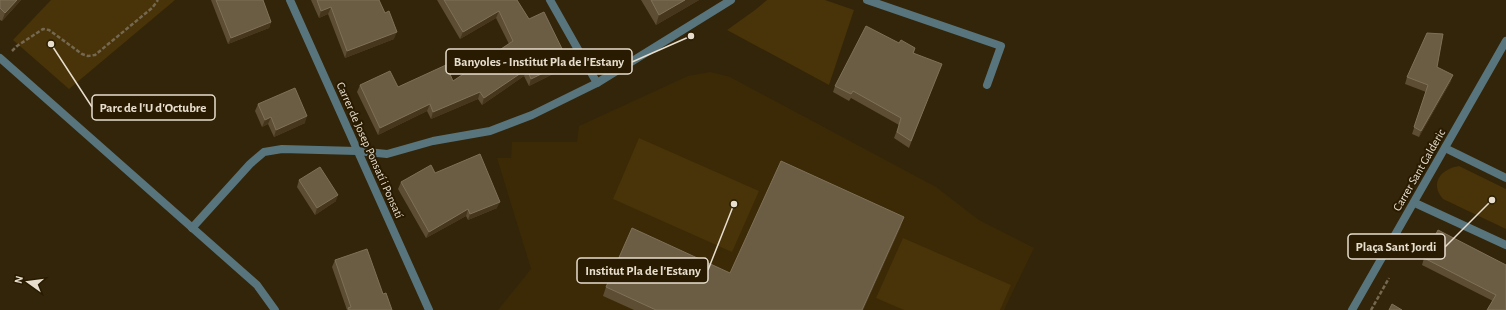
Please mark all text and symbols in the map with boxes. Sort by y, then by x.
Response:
callout: Banyoles - Institut Pla de l'Estany [446,49,632,74]
text: Banyoles - Institut Pla de l'Estany [454,56,624,69]
street label: Carrer de Josep Ponsatí i Ponsatí [334,80,406,220]
callout: Parc de l'U d'Octubre [92,95,215,120]
text: Parc de l'U d'Octubre [99,102,207,115]
street label: Carrer Sant Galderic [1391,127,1447,213]
callout: Plaça Sant Jordi [1348,234,1445,259]
text: Plaça Sant Jordi [1356,241,1436,254]
callout: Institut Pla de l'Estany [577,258,708,283]
north arrow [8,262,48,302]
text: Institut Pla de l'Estany [585,265,701,278]
text: N [13,275,25,285]

